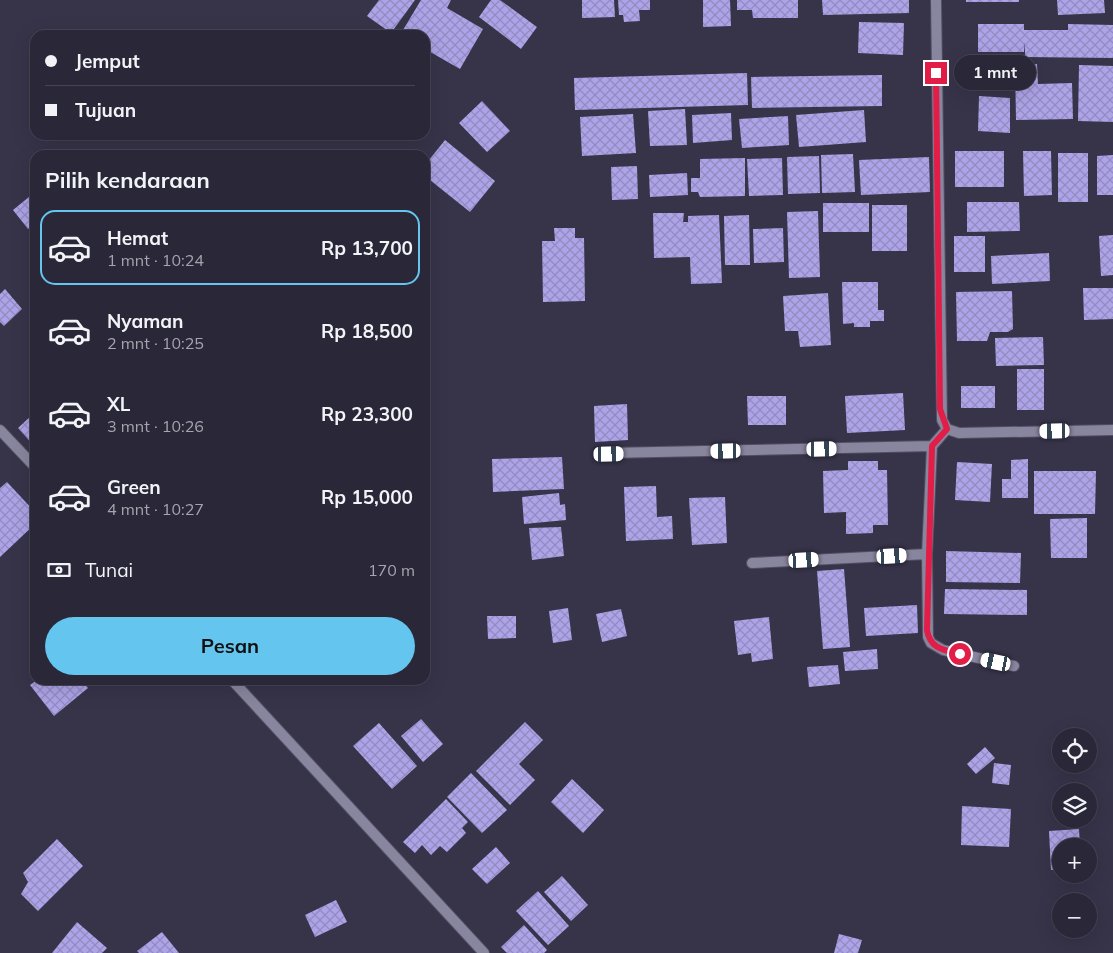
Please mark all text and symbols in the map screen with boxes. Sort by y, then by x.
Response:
text: Jemput [75,49,140,73]
callout: 1 mnt [954,56,1036,90]
route end [925,62,947,84]
text: 1 mnt [973,62,1017,82]
text: Tujuan [75,98,136,122]
text: Pilih kendaraan [45,166,210,194]
icon: car [47,225,92,270]
text: Hemat [107,226,168,250]
text: Rp 13,700 [321,236,413,260]
text: 1 mnt · 10:24 [107,250,204,270]
icon: car [47,308,92,353]
text: Nyaman [107,309,184,333]
text: Rp 18,500 [321,319,413,343]
text: 2 mnt · 10:25 [107,333,204,353]
icon: car [47,391,92,436]
text: XL [107,392,130,416]
text: Rp 23,300 [321,402,413,426]
text: 3 mnt · 10:26 [107,416,204,436]
car [1039,423,1070,439]
car [806,441,837,457]
car [710,443,741,459]
car [593,446,624,462]
icon: car [47,474,92,519]
text: Green [107,475,161,499]
text: Rp 15,000 [321,485,413,509]
text: 4 mnt · 10:27 [107,499,204,519]
car [876,548,907,564]
car [788,552,819,568]
icon: cash [45,556,73,584]
text: Tunai [85,558,133,582]
text: 170 m [368,560,415,580]
button: Pesan [45,617,415,675]
route start [949,643,971,665]
car [979,652,1012,672]
map controls [1052,728,1097,938]
button: locate [1052,728,1097,773]
button: layers [1052,783,1097,828]
button: + [1052,838,1097,883]
button: − [1052,893,1097,938]

